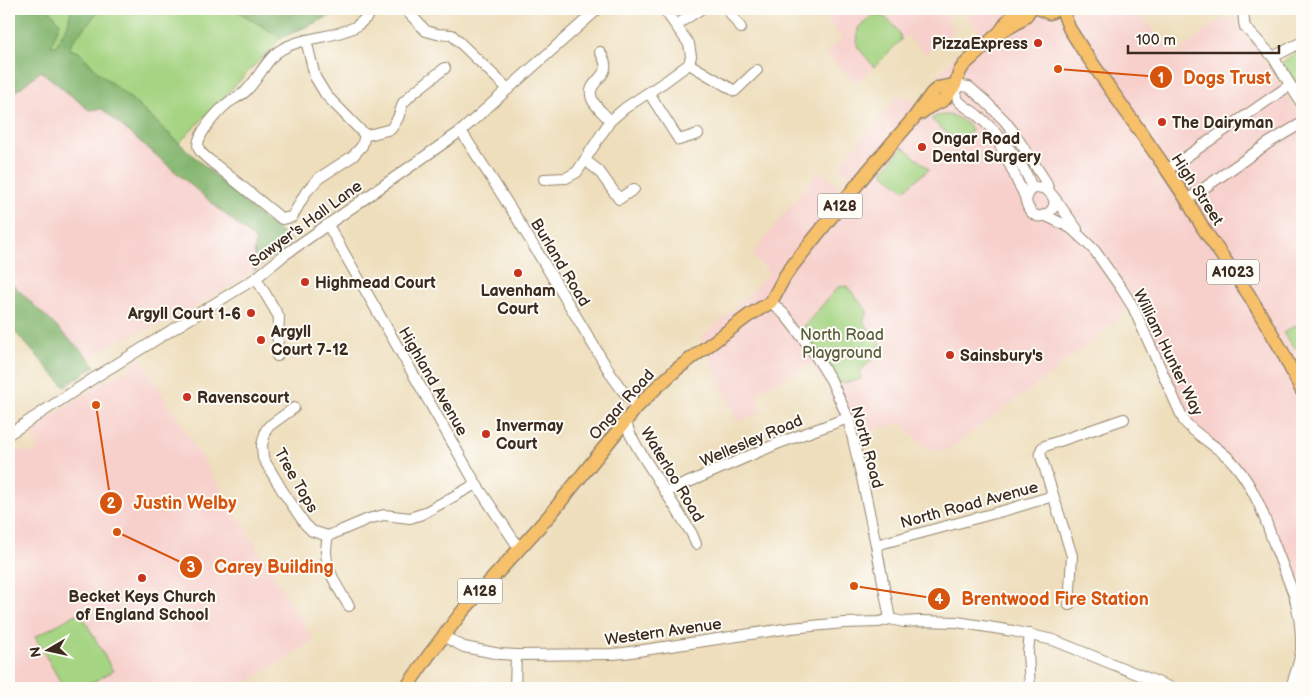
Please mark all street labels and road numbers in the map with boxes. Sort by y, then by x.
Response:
street label: High Street [1167,150,1227,229]
street label: Sawyer's Hall Lane [246,176,367,272]
road number: A128 [818,194,862,218]
street label: Burland Road [526,215,593,310]
road number: A1023 [1207,260,1259,284]
street label: William Hunter Way [1129,286,1207,420]
street label: Highland Avenue [394,324,472,440]
street label: Ongar Road [586,366,659,444]
street label: North Road [847,404,887,490]
street label: Wellesley Road [697,411,806,472]
street label: Waterloo Road [636,424,707,526]
street label: Tree Tops [270,445,322,516]
street label: North Road Avenue [898,478,1041,533]
road number: A128 [458,578,502,604]
street label: Western Avenue [604,615,723,650]

